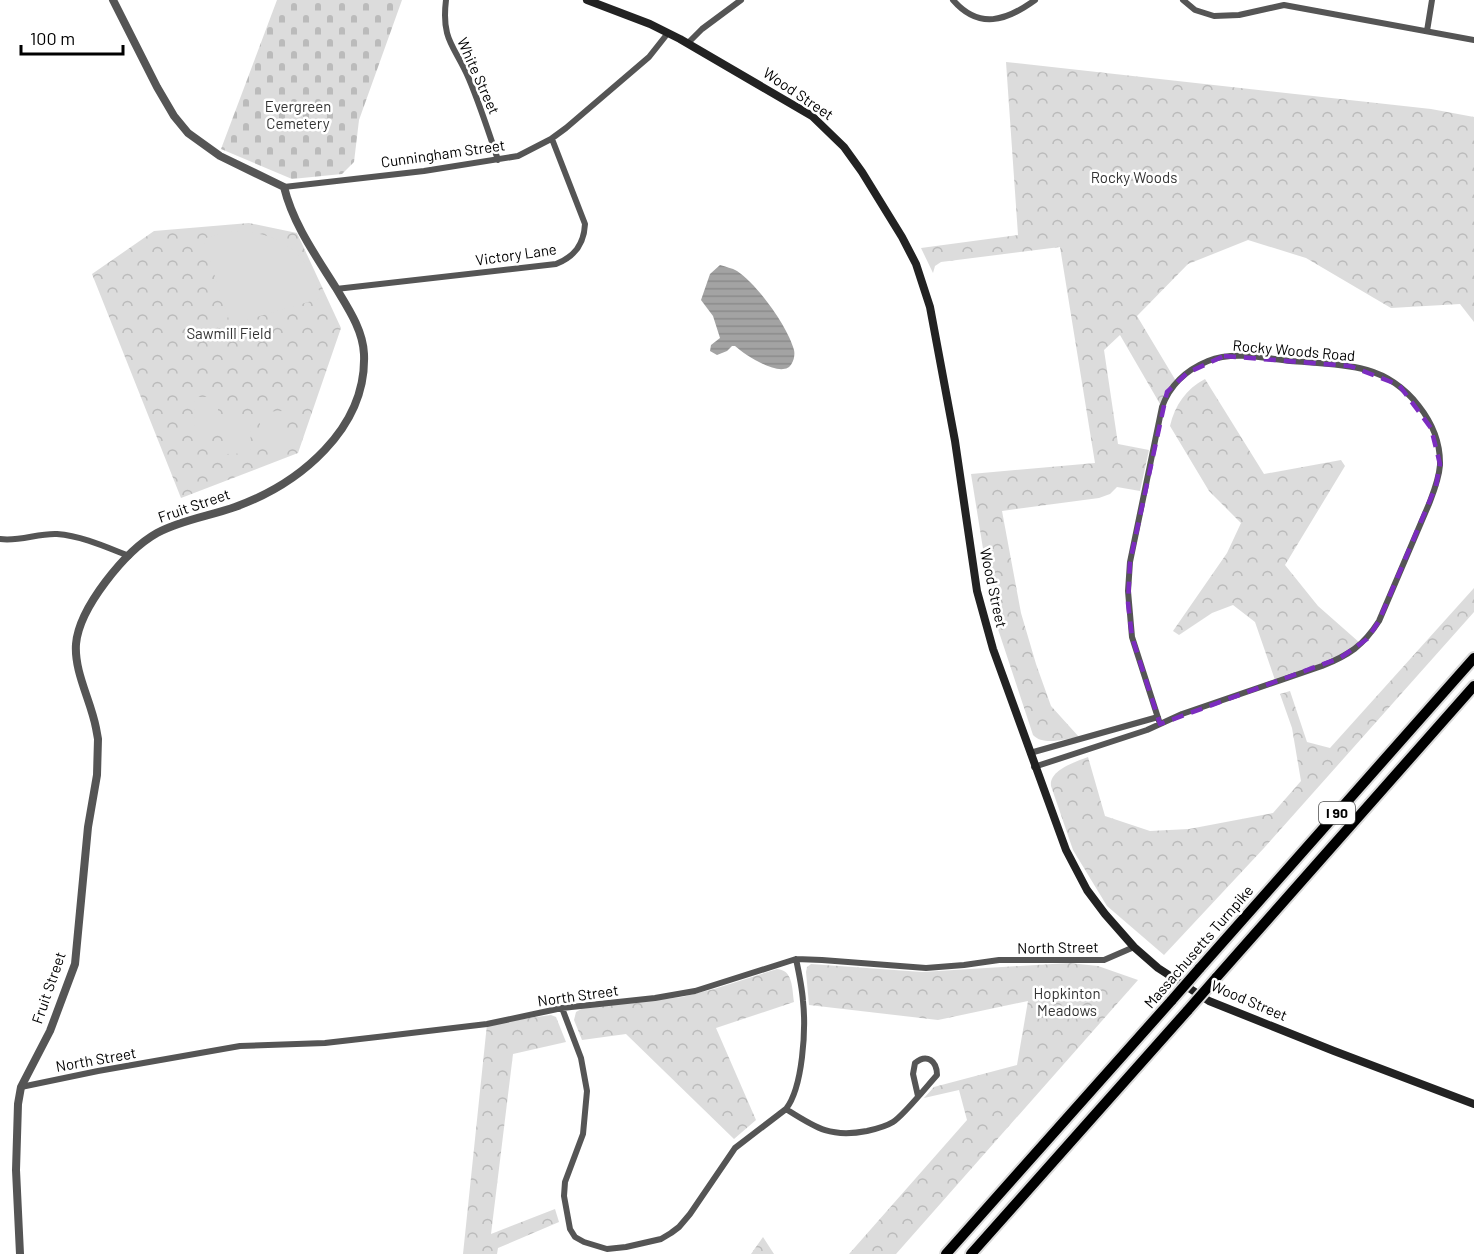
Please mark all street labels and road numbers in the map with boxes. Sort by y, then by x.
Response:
street label: White Street [454,34,504,117]
street label: Wood Street [760,63,837,123]
street label: Cunningham Street [380,135,506,171]
street label: Victory Lane [474,239,558,269]
street label: Rocky Woods Road [1232,336,1356,364]
street label: Fruit Street [155,484,232,526]
street label: Wood Street [977,546,1011,629]
road number: I 90 [1319,802,1355,824]
street label: Massachusetts Turnpike [1140,881,1257,1012]
street label: North Street [1017,937,1099,957]
street label: Fruit Street [27,949,69,1026]
street label: Wood Street [1209,976,1290,1024]
street label: North Street [536,980,619,1010]
street label: North Street [54,1043,138,1075]

